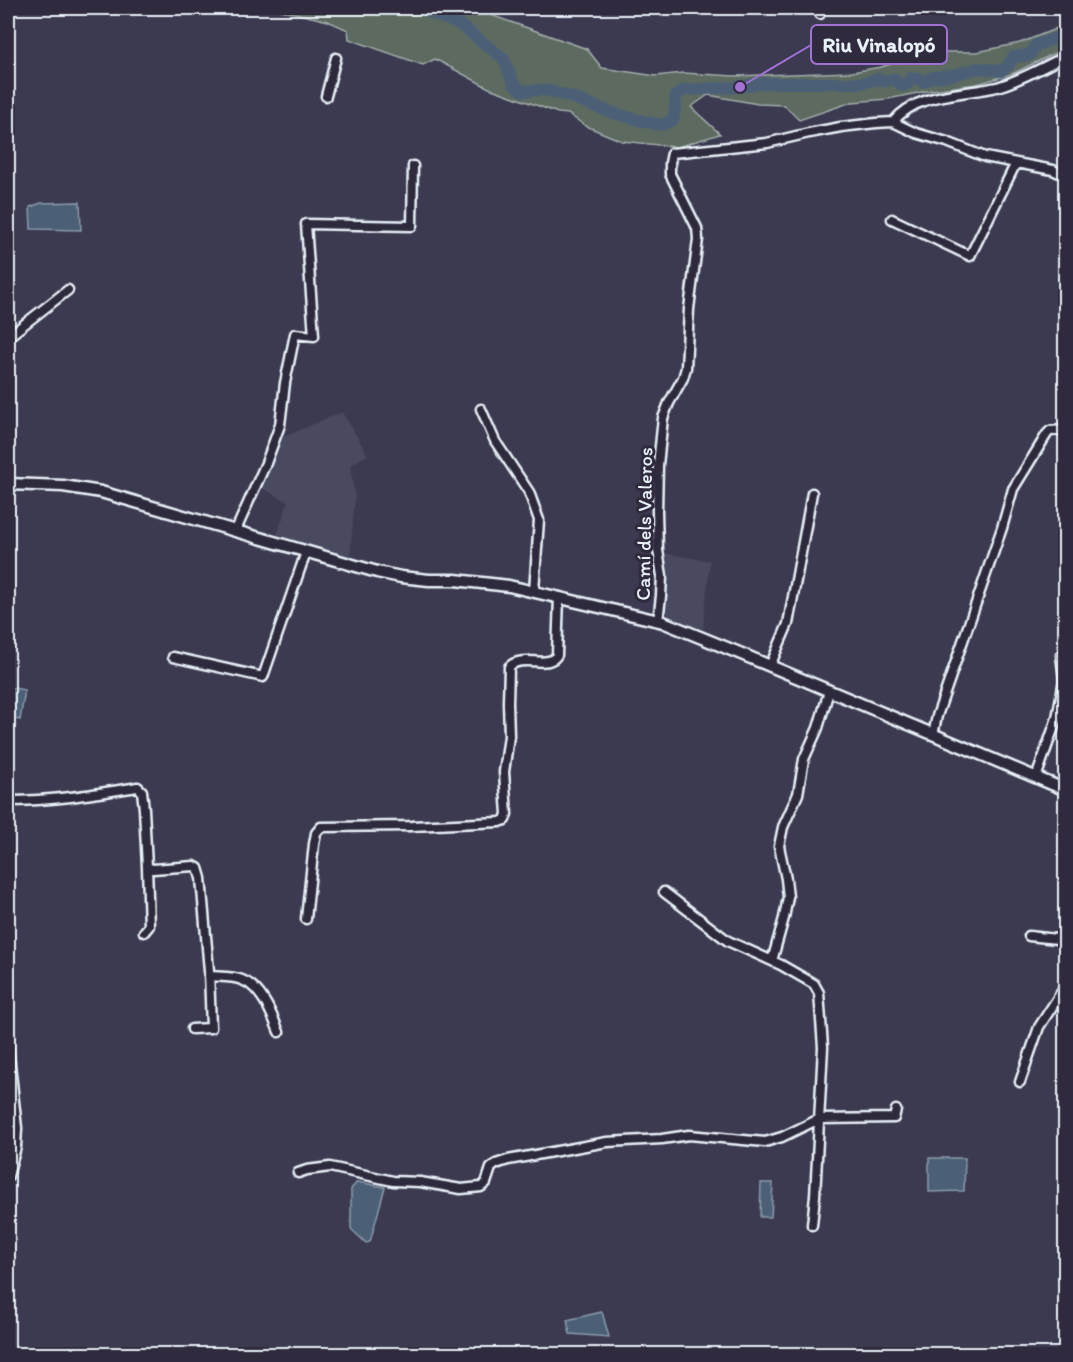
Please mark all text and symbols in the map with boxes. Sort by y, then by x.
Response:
callout: Riu Vinalopó [811,25,947,64]
text: Riu Vinalopó [822,32,936,58]
street label: Camí dels Valeros [631,447,657,601]

